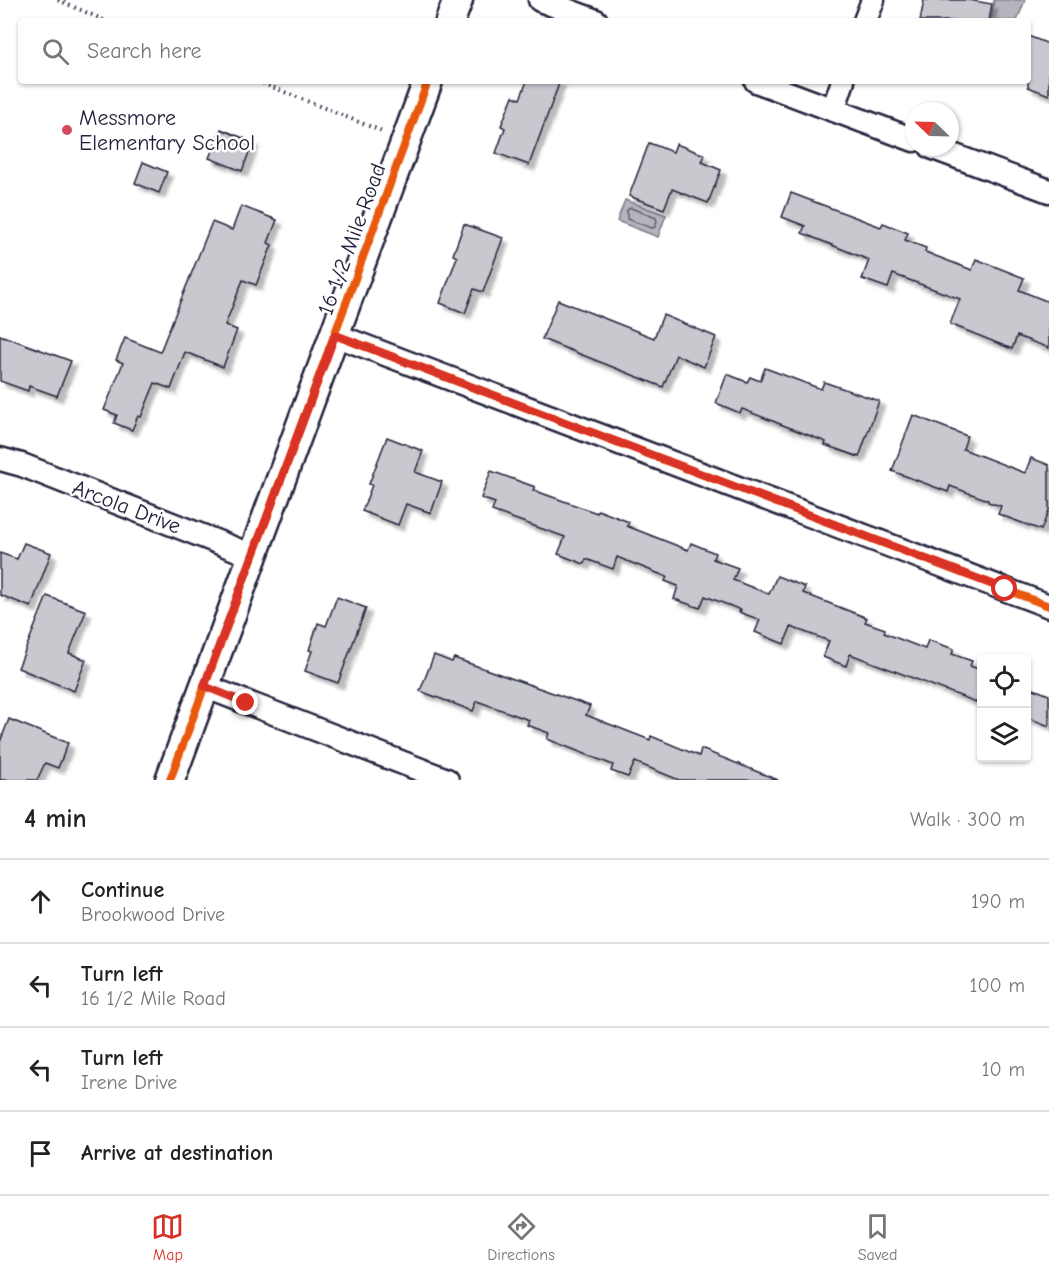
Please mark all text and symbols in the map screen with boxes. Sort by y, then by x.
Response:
search box [18,18,1031,84]
icon: search [39,35,72,68]
text: Search here [87,38,202,64]
north arrow [905,102,959,156]
place label: Messmore Elementary School [79,105,255,156]
marker: Messmore Elementary School [60,123,74,137]
street label: 16 1/2 Mile Road [312,160,391,319]
street label: Arcola Drive [69,474,184,539]
route start [991,575,1017,601]
map controls [977,654,1031,762]
button: locate [977,654,1031,708]
route end [232,689,258,715]
button: layers [977,708,1031,762]
text: 4 min [24,804,87,834]
text: Walk · 300 m [910,808,1025,831]
text: Continue [81,877,164,903]
icon: ahead [24,885,57,918]
text: 190 m [971,890,1025,913]
text: Brookwood Drive [81,903,225,926]
text: Turn left [81,961,163,987]
icon: left [24,969,57,1002]
text: 100 m [970,974,1025,997]
text: 16 1/2 Mile Road [81,987,226,1010]
text: Turn left [81,1045,163,1071]
icon: left [24,1053,57,1086]
text: 10 m [982,1058,1025,1081]
text: Irene Drive [81,1071,177,1094]
icon: arrive [24,1137,57,1170]
text: Arrive at destination [81,1140,273,1166]
tab: Map [151,1210,184,1264]
tab: Directions [487,1210,555,1264]
tab: Saved [858,1210,898,1264]

